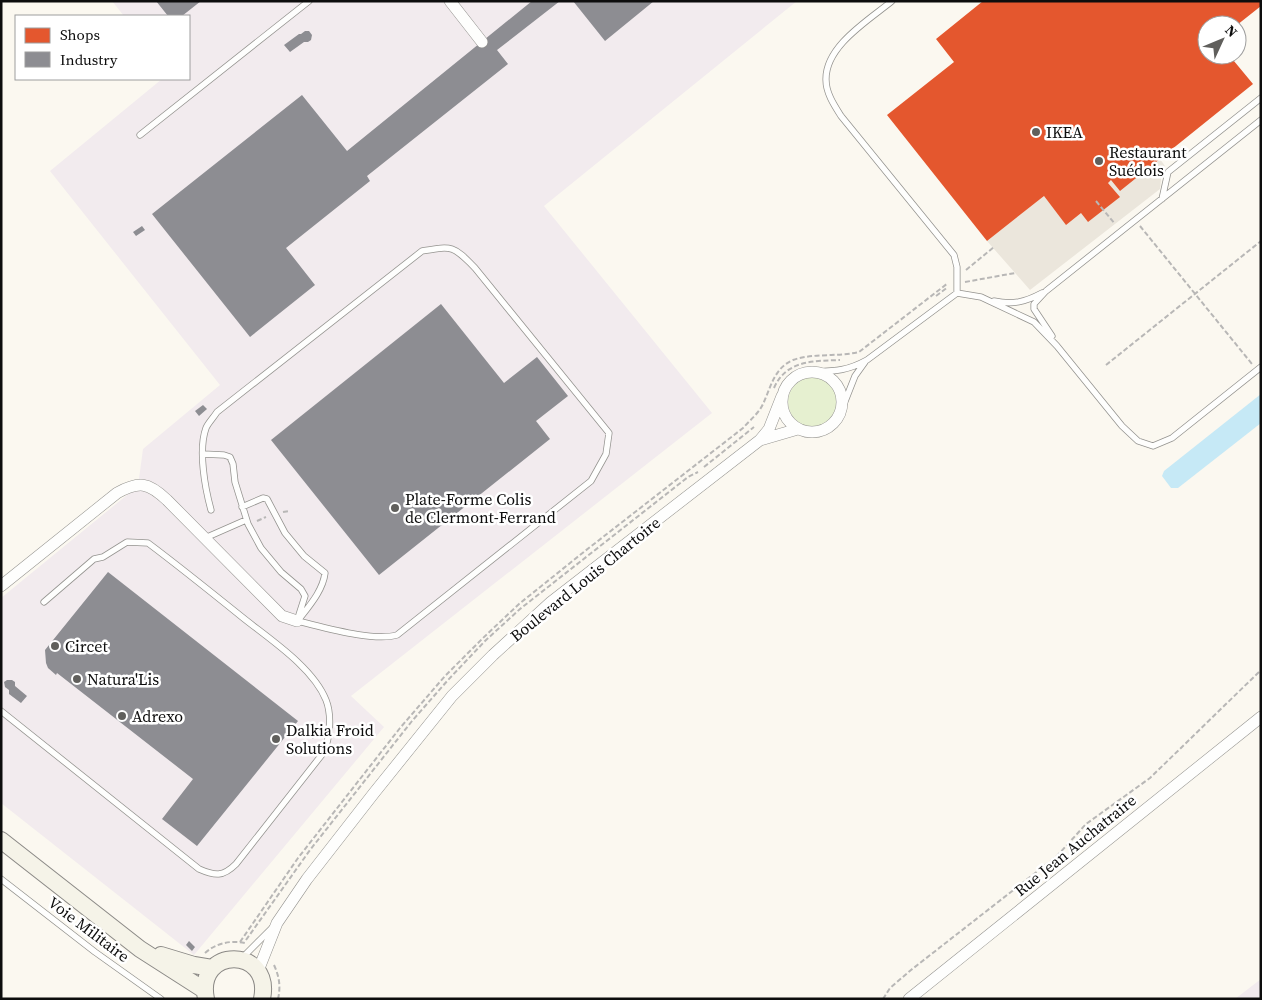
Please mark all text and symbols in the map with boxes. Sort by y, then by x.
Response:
legend [15,15,190,80]
north arrow [1197,15,1247,65]
text: N [1221,20,1242,42]
text: Shops [60,24,100,45]
text: Industry [60,49,118,70]
place label: IKEA [1046,121,1083,143]
marker: IKEA [1030,126,1042,138]
place label: Restaurant Suédois [1109,141,1187,181]
marker: Restaurant Suédois [1093,155,1105,167]
place label: Plate-Forme Colis de Clermont-Ferrand [405,488,556,528]
marker: Plate-Forme Colis de Clermont-Ferrand [389,502,401,514]
street label: Boulevard Louis Chartoire [505,511,665,647]
place label: Circet [65,635,108,657]
marker: Circet [49,640,61,652]
place label: Natura'Lis [87,668,159,690]
marker: Natura'Lis [71,673,83,685]
place label: Adrexo [132,705,183,727]
marker: Adrexo [116,710,128,722]
place label: Dalkia Froid Solutions [286,719,374,759]
marker: Dalkia Froid Solutions [270,733,282,745]
street label: Rue Jean Auchatraire [1009,789,1141,901]
street label: Voie Militaire [44,891,134,967]

